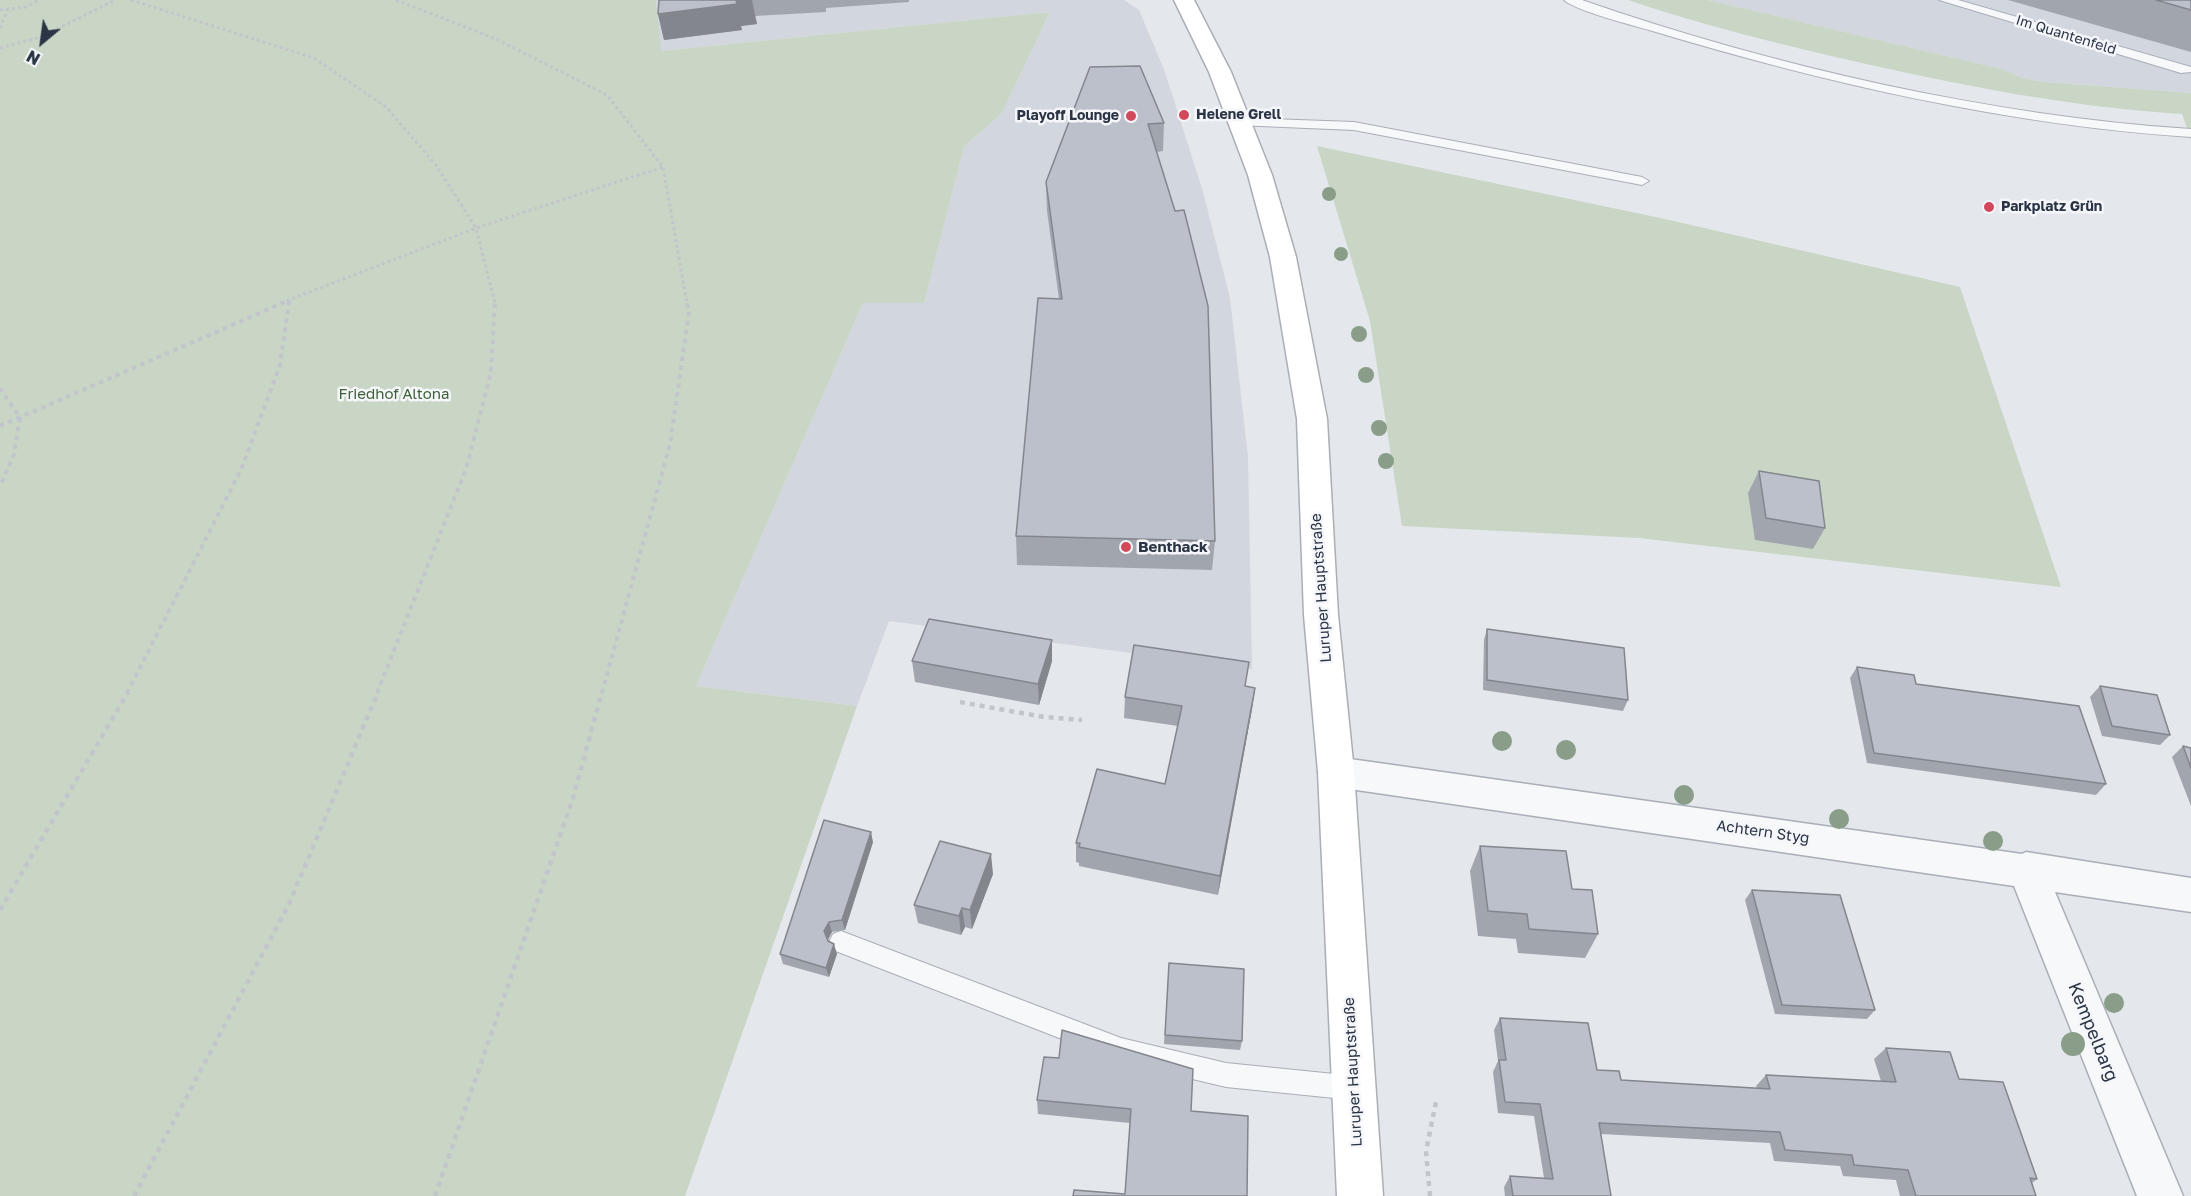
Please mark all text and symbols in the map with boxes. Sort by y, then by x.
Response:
north arrow [12,12,72,72]
street label: Im Quantenfeld [2014,12,2118,58]
text: N [23,46,43,69]
place label: Helene Grell [1196,107,1281,123]
place label: Playoff Lounge [1017,108,1119,124]
marker: Helene Grell [1177,108,1191,122]
marker: Playoff Lounge [1124,109,1138,123]
place label: Parkplatz Grün [2001,199,2102,215]
marker: Parkplatz Grün [1982,200,1996,214]
park label: Friedhof Altona [339,385,449,403]
street label: Luruper Hauptstraße [1307,513,1335,663]
place label: Benthack [1138,538,1208,556]
marker: Benthack [1119,540,1133,554]
street label: Achtern Styg [1715,817,1811,847]
street label: Kempelbarg [2063,979,2123,1085]
street label: Luruper Hauptstraße [1340,997,1366,1147]

